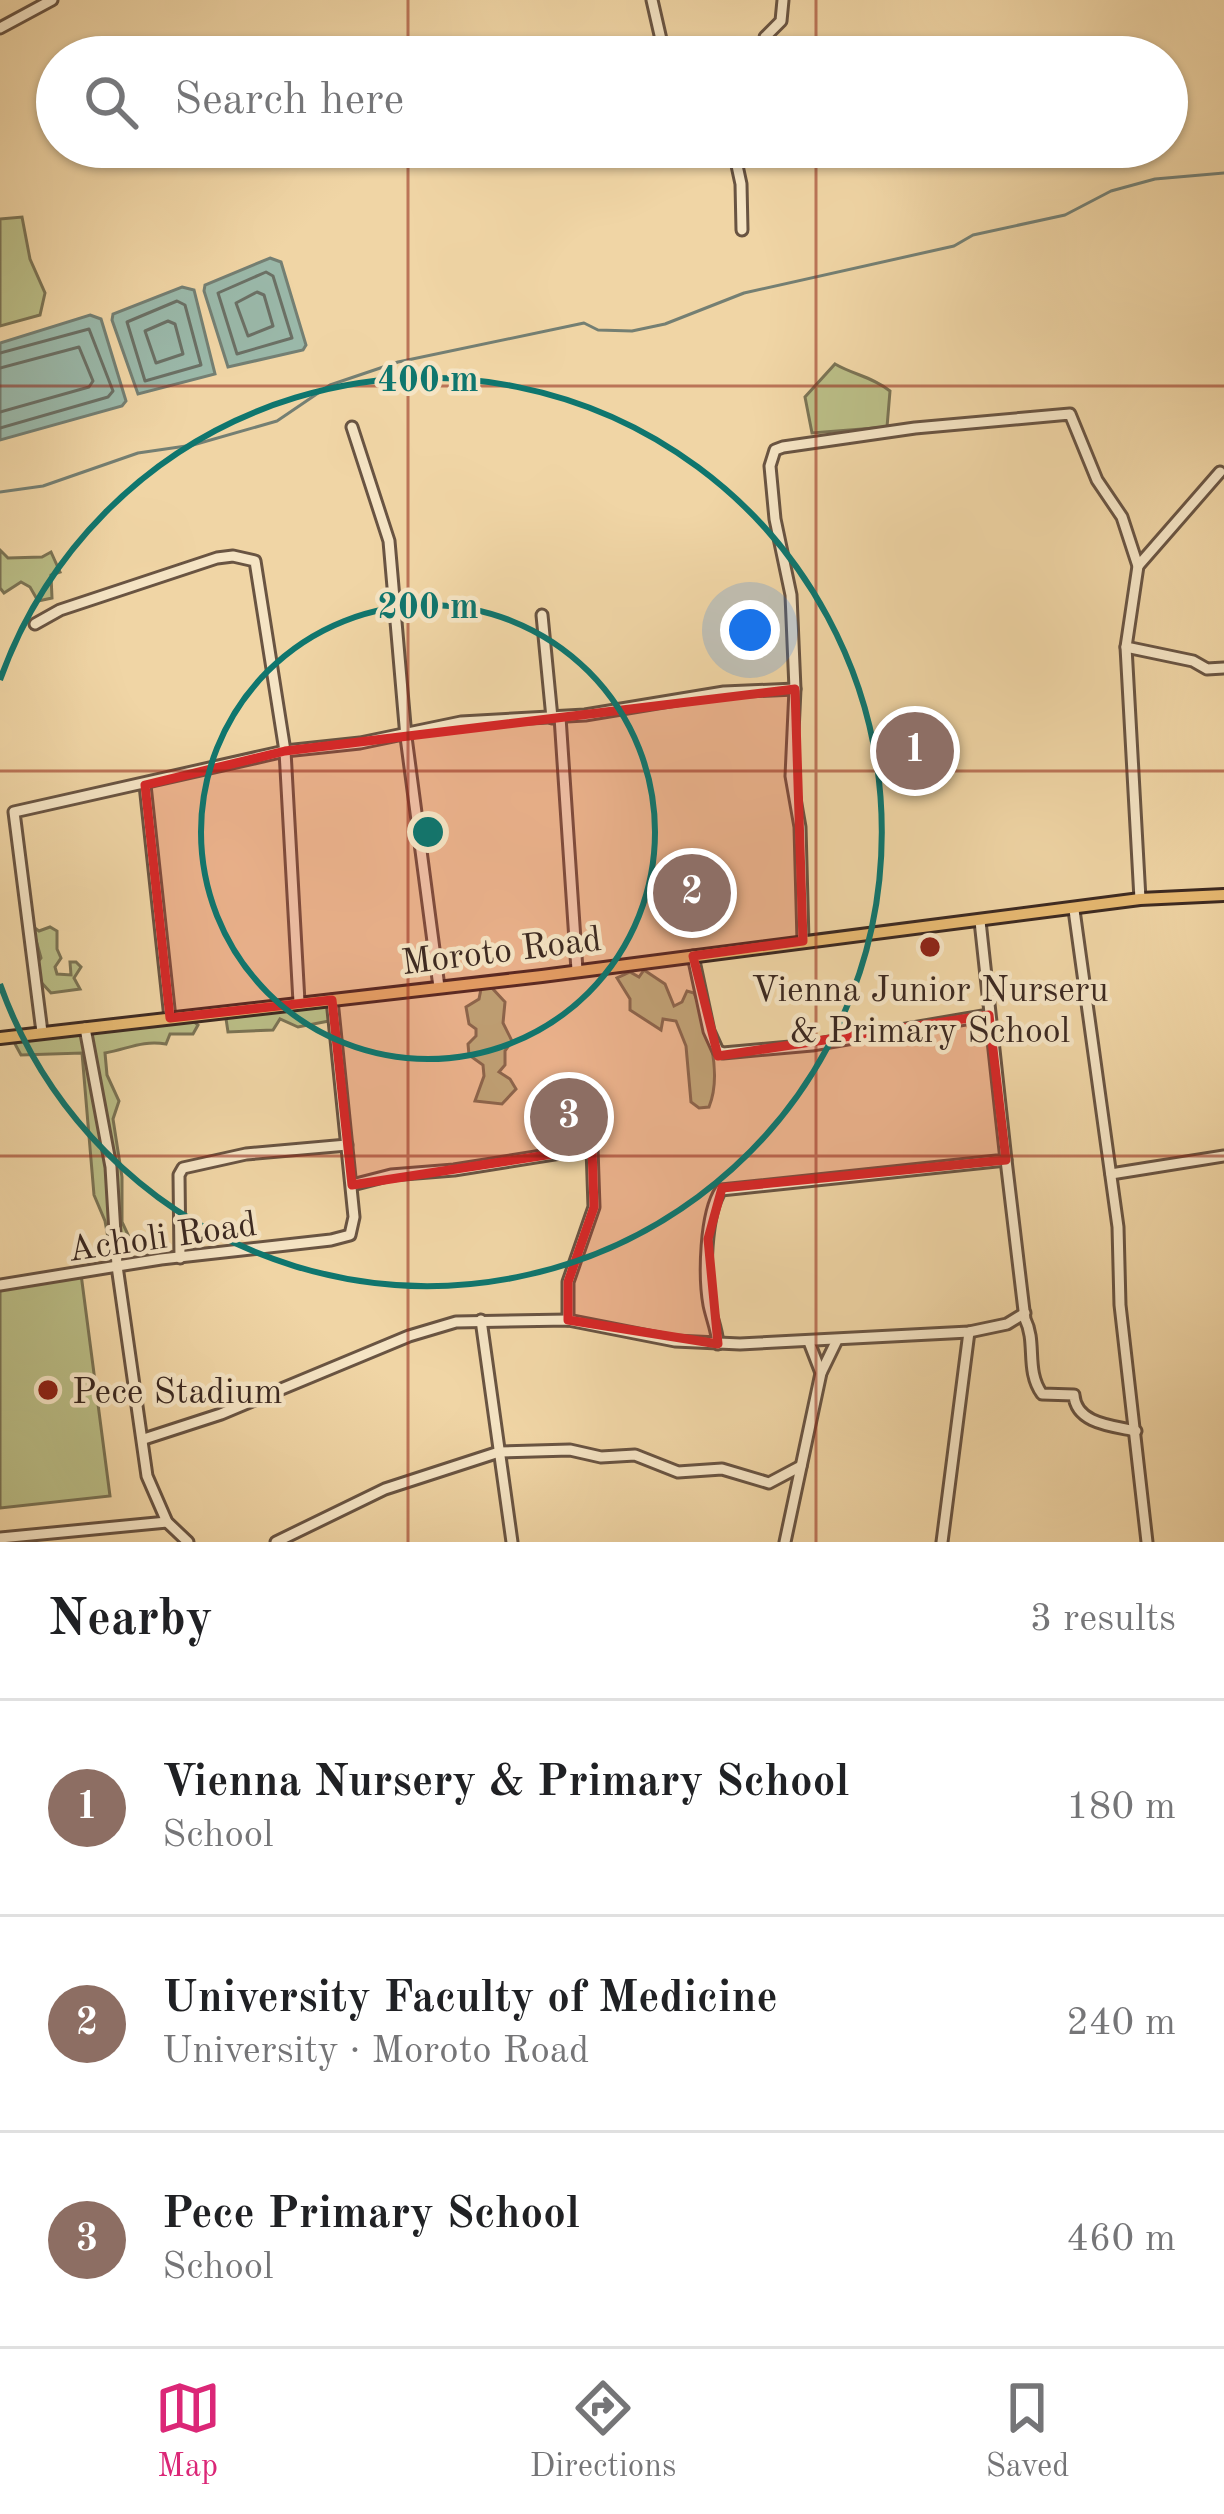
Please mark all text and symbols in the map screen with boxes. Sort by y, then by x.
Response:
search box [36,36,1188,168]
icon: search [78,69,144,135]
text: Search here [174,79,404,124]
text: 400 m [377,364,479,400]
text: 200 m [377,591,479,627]
your location [720,600,780,660]
pin: 1 [876,706,954,796]
centre of rings [407,811,449,853]
pin: 2 [653,848,731,938]
street label: Moroto Road [399,923,604,983]
marker: Vienna Junior Nurseru & Primary School [917,934,943,960]
place label: Vienna Junior Nurseru & Primary School [751,974,1109,1051]
pin: 3 [530,1072,608,1162]
street label: Acholi Road [66,1208,259,1270]
place label: Pece Stadium [72,1376,283,1412]
marker: Pece Stadium [35,1377,61,1403]
text: Nearby [48,1595,213,1646]
text: 3 results [1030,1600,1176,1639]
text: Vienna Nursery & Primary School [162,1761,849,1806]
text: 1 [76,1788,98,1827]
text: 180 m [1066,1788,1176,1827]
text: School [162,1816,274,1855]
text: University Faculty of Medicine [162,1977,778,2022]
text: 2 [76,2004,98,2043]
text: 240 m [1066,2004,1176,2043]
text: University · Moroto Road [162,2032,589,2071]
text: Pece Primary School [162,2193,580,2238]
text: 3 [76,2220,98,2259]
text: 460 m [1066,2220,1176,2259]
text: School [162,2248,274,2287]
tab: Map [155,2375,221,2488]
tab: Directions [530,2375,676,2488]
tab: Saved [985,2375,1069,2488]

